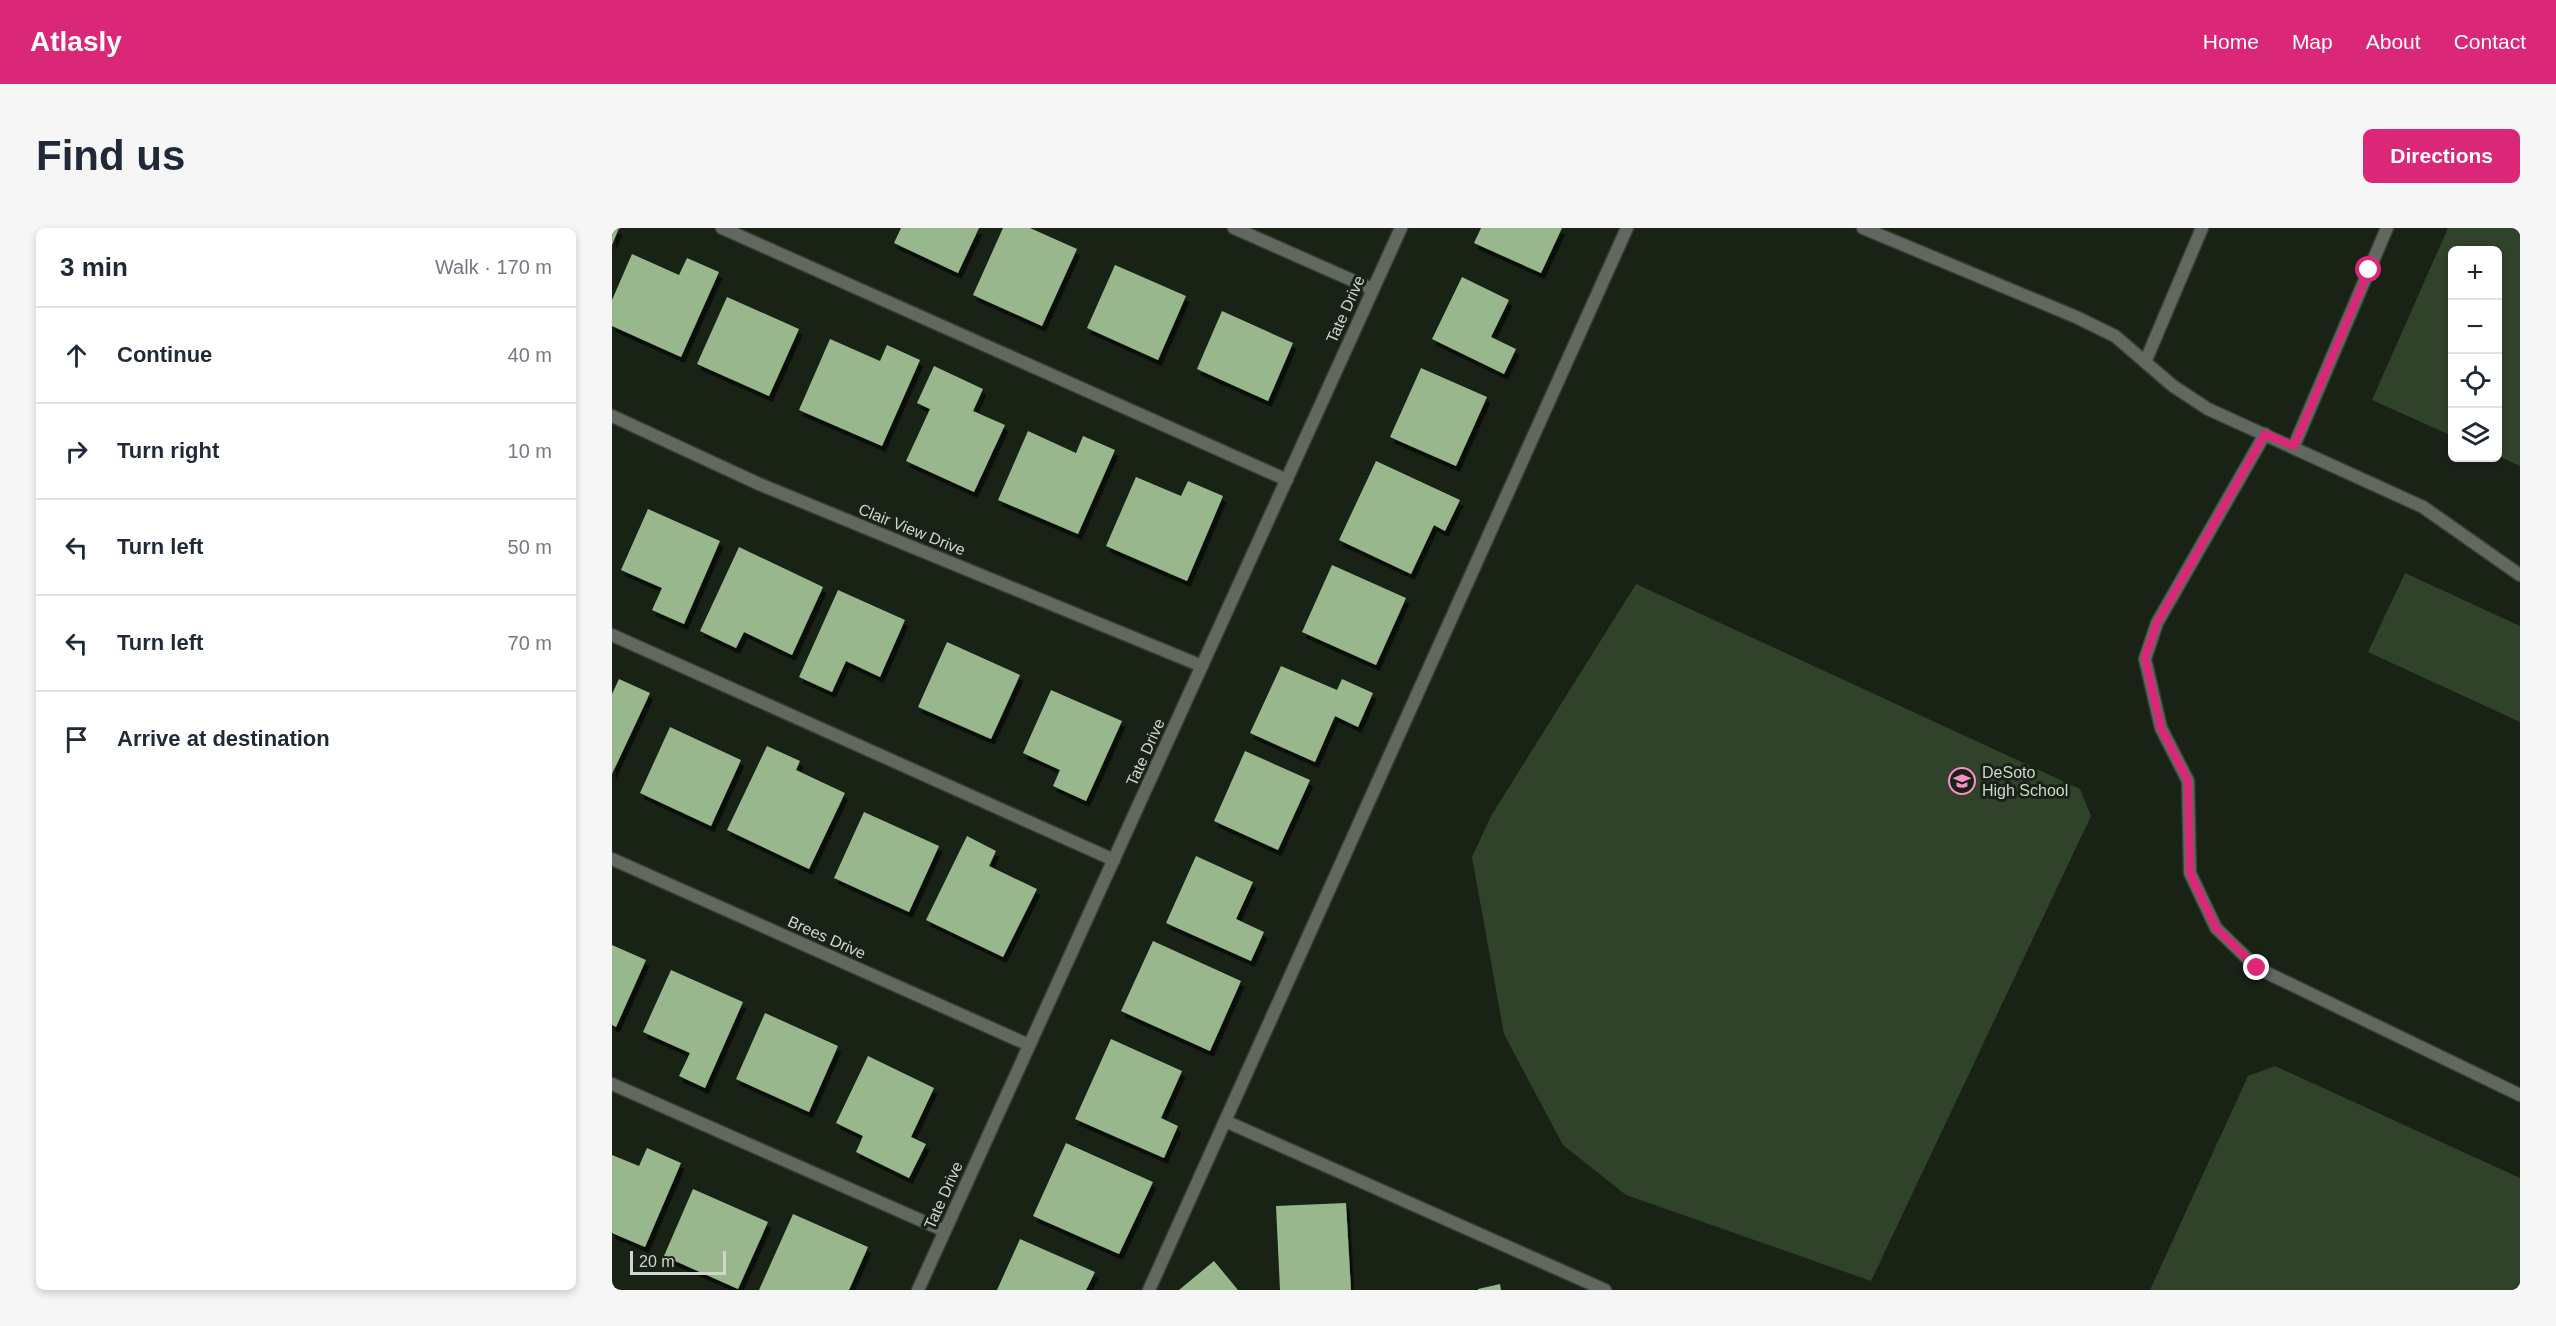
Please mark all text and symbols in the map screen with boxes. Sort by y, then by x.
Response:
text: Atlasly [30,26,122,57]
text: Home [2203,30,2259,53]
text: Map [2292,30,2333,53]
text: About [2366,30,2421,53]
text: Contact [2454,30,2526,53]
button: Directions [2363,129,2520,183]
text: Find us [36,132,185,179]
map controls [2448,246,2502,462]
button: + [2448,246,2502,300]
text: 3 min [60,252,128,282]
text: Walk · 170 m [435,256,552,278]
route start [2355,256,2381,282]
street label: Tate Drive [1323,273,1368,346]
button: − [2448,300,2502,354]
icon: ahead [60,339,93,372]
text: Continue [117,342,212,367]
text: 40 m [508,344,552,366]
button: locate [2448,354,2502,408]
button: layers [2448,408,2502,462]
icon: right [60,435,93,468]
text: Turn right [117,438,219,463]
text: 10 m [508,440,552,462]
street label: Clair View Drive [856,500,968,559]
icon: left [60,531,93,564]
text: Turn left [117,534,203,559]
text: 50 m [508,536,552,558]
icon: left [60,627,93,660]
text: Turn left [117,630,203,655]
text: 70 m [508,632,552,654]
street label: Tate Drive [1123,716,1168,789]
icon: arrive [60,723,93,756]
text: Arrive at destination [117,726,330,751]
place label: DeSoto High School [1982,764,2068,799]
school or university icon: DeSoto High School [1947,766,1977,796]
street label: Brees Drive [785,913,869,962]
route end [2243,954,2269,980]
street label: Tate Drive [921,1159,966,1232]
scale bar [630,1248,726,1276]
text: 20 m [639,1253,675,1270]

